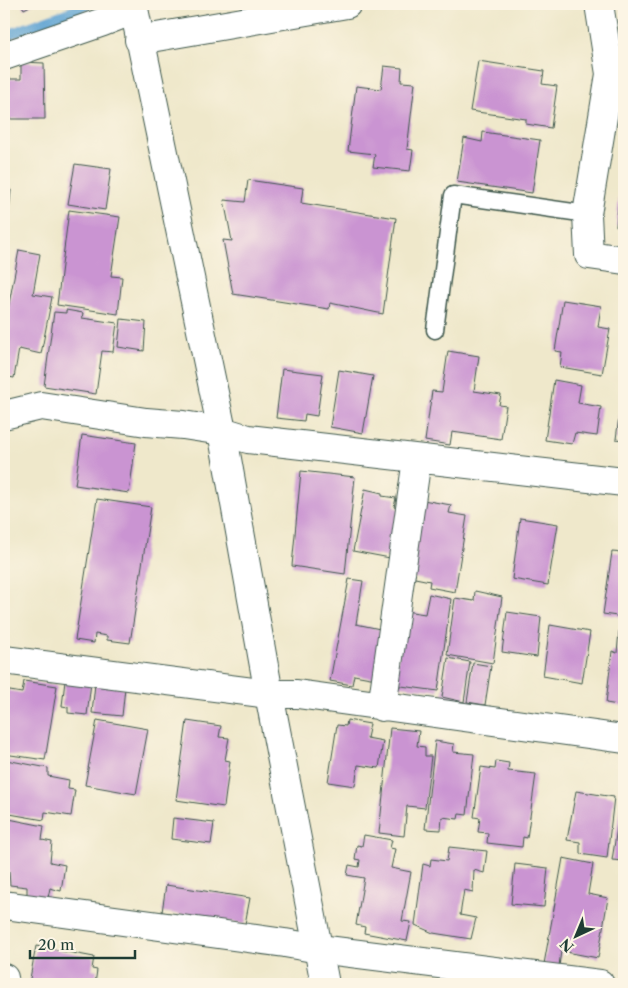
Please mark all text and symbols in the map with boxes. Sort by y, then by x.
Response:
north arrow [550,910,600,960]
scale bar [30,928,135,960]
text: 20 m [38,935,74,954]
text: N [556,935,578,956]

